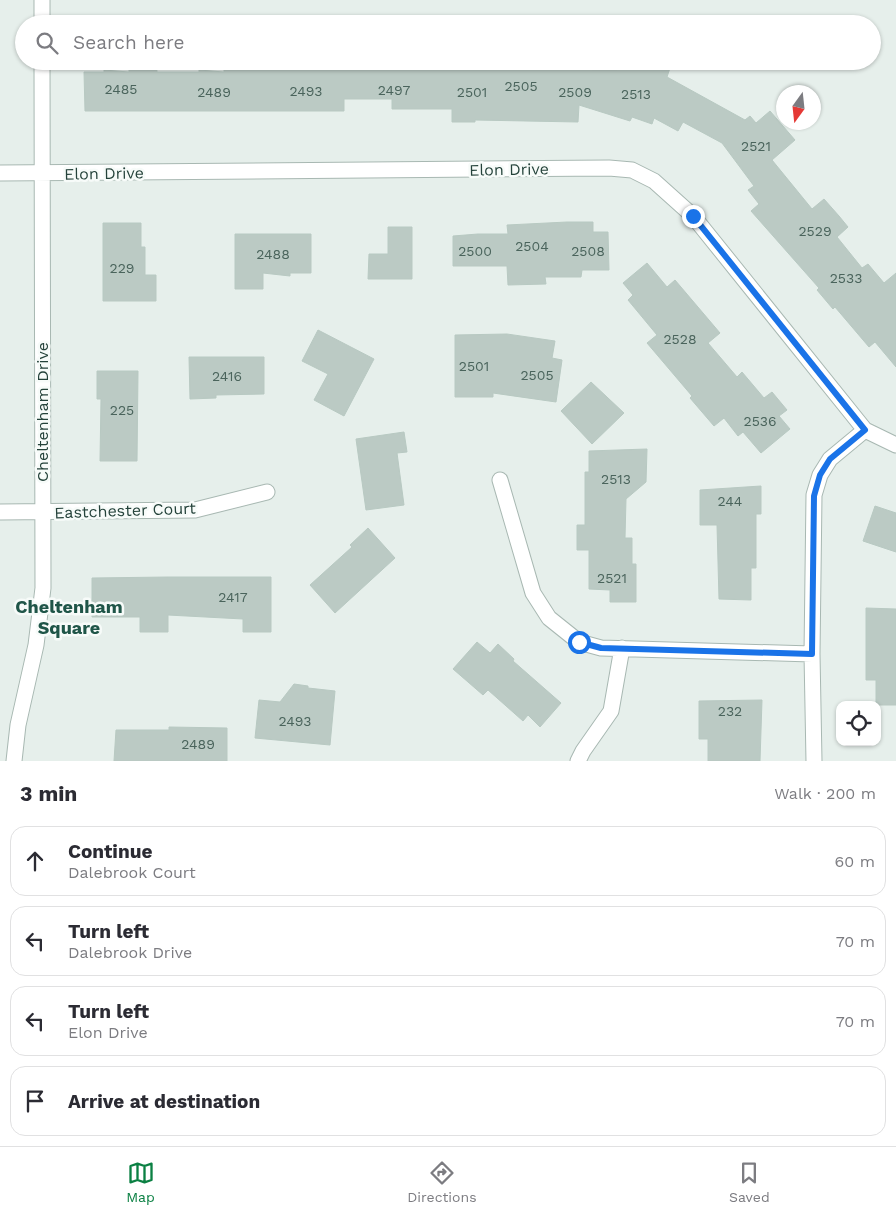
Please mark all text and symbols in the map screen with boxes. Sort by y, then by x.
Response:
search box [15,15,881,70]
icon: search [33,29,61,57]
text: Search here [73,31,184,54]
house number: 2505 [504,78,538,94]
house number: 2485 [104,81,138,97]
house number: 2497 [378,82,410,98]
house number: 2493 [290,83,322,99]
house number: 2489 [197,84,231,100]
house number: 2501 [457,84,487,100]
house number: 2509 [558,84,592,100]
north arrow [776,85,821,130]
house number: 2513 [621,86,651,102]
house number: 2521 [741,138,771,154]
street label: Elon Drive [469,159,549,180]
street label: Elon Drive [64,163,144,184]
route end [682,205,705,228]
house number: 2529 [798,223,832,239]
house number: 2504 [515,238,549,254]
house number: 2500 [458,243,492,259]
house number: 2508 [571,243,605,259]
house number: 2488 [256,246,290,262]
house number: 229 [110,260,134,276]
house number: 2533 [830,270,862,286]
house number: 2528 [663,331,697,347]
street label: Cheltenham Drive [33,342,52,482]
house number: 2501 [459,358,489,374]
house number: 2505 [520,367,554,383]
house number: 2416 [212,368,242,384]
house number: 225 [110,402,134,418]
house number: 2536 [744,413,776,429]
house number: 2513 [601,471,631,487]
house number: 244 [718,493,742,509]
street label: Eastchester Court [54,499,196,522]
house number: 2521 [597,570,627,586]
house number: 2417 [218,589,248,605]
district label: Cheltenham Square [15,596,123,638]
route start [568,631,591,654]
map controls [836,701,881,746]
button: locate [836,701,881,746]
house number: 232 [718,703,742,719]
house number: 2493 [279,713,311,729]
house number: 2489 [181,736,215,752]
text: 3 min [20,781,77,806]
text: Walk · 200 m [774,784,876,803]
text: Continue [68,840,152,863]
icon: ahead [21,847,49,875]
text: 60 m [835,852,875,871]
text: Dalebrook Court [68,863,196,882]
text: Turn left [68,920,149,943]
icon: left [21,927,49,955]
text: 70 m [836,932,875,951]
text: Dalebrook Drive [68,943,192,962]
text: Turn left [68,1000,149,1023]
icon: left [21,1007,49,1035]
text: 70 m [836,1012,875,1031]
text: Elon Drive [68,1023,148,1042]
icon: arrive [21,1087,49,1115]
text: Arrive at destination [68,1090,260,1113]
tab: Map [126,1159,155,1205]
tab: Directions [407,1159,477,1205]
tab: Saved [729,1159,770,1205]

